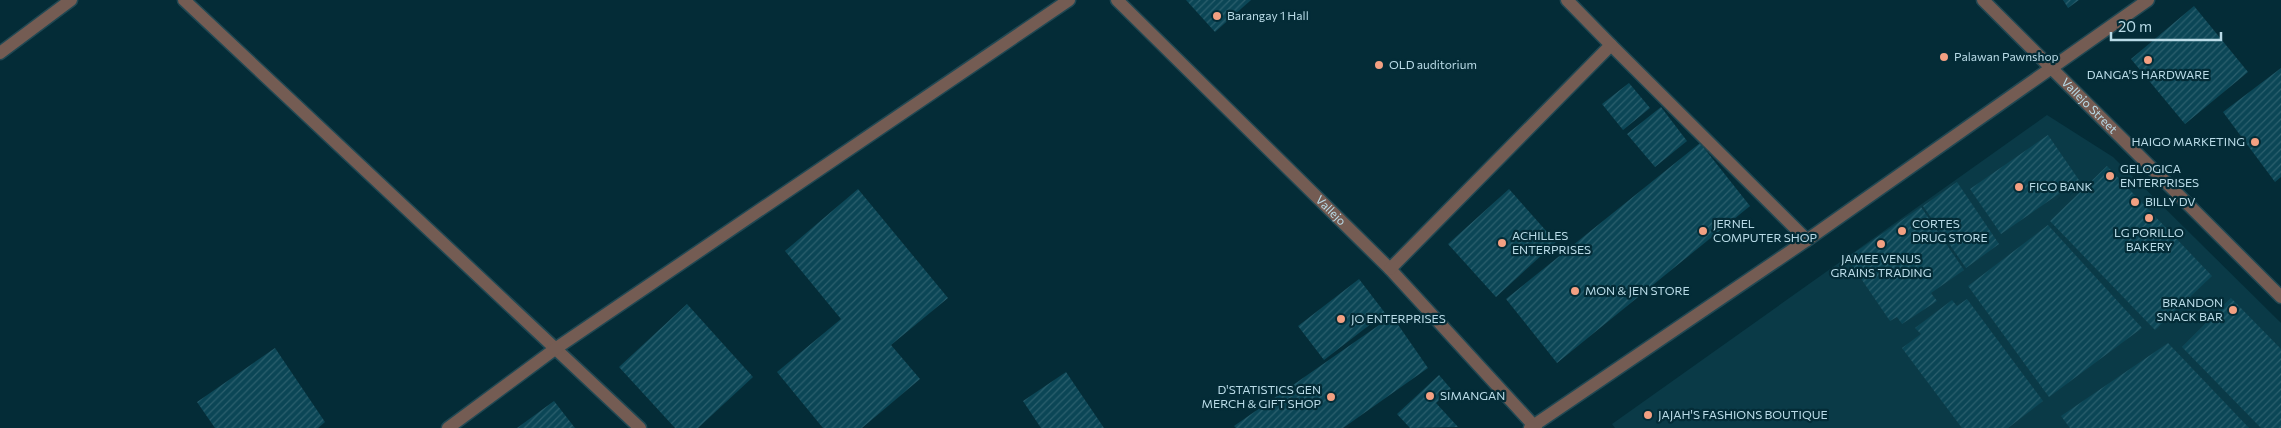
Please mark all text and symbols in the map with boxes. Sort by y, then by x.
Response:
place label: Barangay 1 Hall [1227,8,1309,22]
marker: Barangay 1 Hall [1211,10,1223,22]
scale bar [2111,10,2221,42]
text: 20 m [2118,17,2152,35]
place label: Palawan Pawnshop [1954,49,2059,63]
marker: Palawan Pawnshop [1938,51,1950,63]
marker: DANGA'S HARDWARE [2142,54,2154,66]
place label: OLD auditorium [1389,57,1477,71]
marker: OLD auditorium [1373,59,1385,71]
place label: DANGA'S HARDWARE [2087,67,2209,81]
street label: Vallejo Street [2059,75,2121,136]
place label: HAIGO MARKETING [2132,134,2245,148]
marker: HAIGO MARKETING [2249,136,2261,148]
place label: GELOGICA ENTERPRISES [2120,161,2199,189]
marker: GELOGICA ENTERPRISES [2104,170,2116,182]
place label: FICO BANK [2029,179,2093,193]
marker: FICO BANK [2013,181,2025,193]
street label: Vallejo [1313,192,1349,228]
place label: BILLY DV [2145,194,2195,208]
marker: BILLY DV [2129,196,2141,208]
marker: LG PORILLO BAKERY [2143,212,2155,224]
place label: JERNEL COMPUTER SHOP [1713,216,1818,244]
place label: CORTES DRUG STORE [1912,216,1988,244]
marker: JERNEL COMPUTER SHOP [1697,225,1709,237]
marker: CORTES DRUG STORE [1896,225,1908,237]
place label: LG PORILLO BAKERY [2114,225,2184,253]
place label: ACHILLES ENTERPRISES [1512,228,1591,256]
marker: ACHILLES ENTERPRISES [1496,237,1508,249]
marker: JAMEE VENUS GRAINS TRADING [1875,238,1887,250]
place label: JAMEE VENUS GRAINS TRADING [1831,251,1931,279]
place label: MON & JEN STORE [1585,283,1690,298]
marker: MON & JEN STORE [1569,285,1581,297]
place label: BRANDON SNACK BAR [2156,295,2223,323]
marker: BRANDON SNACK BAR [2227,304,2239,316]
place label: JO ENTERPRISES [1351,311,1446,326]
marker: JO ENTERPRISES [1335,313,1347,325]
place label: D'STATISTICS GEN MERCH & GIFT SHOP [1202,382,1321,410]
place label: SIMANGAN [1440,388,1505,402]
marker: SIMANGAN [1424,390,1436,402]
marker: D'STATISTICS GEN MERCH & GIFT SHOP [1325,391,1337,403]
place label: JAJAH'S FASHIONS BOUTIQUE [1658,407,1828,422]
marker: JAJAH'S FASHIONS BOUTIQUE [1642,409,1654,421]

